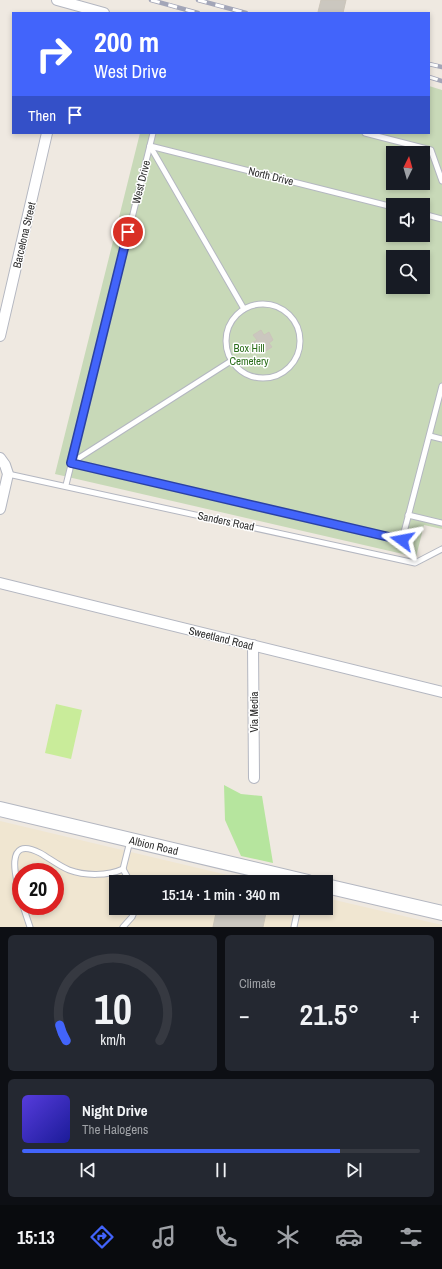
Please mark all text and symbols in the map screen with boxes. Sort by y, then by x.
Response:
text: 200 m [94,23,159,61]
icon: right [28,28,80,80]
text: West Drive [94,59,167,84]
icon: arrive [64,104,86,126]
text: Then [28,105,56,126]
north arrow [386,146,430,190]
map controls [386,146,430,294]
street label: West Drive [129,159,153,205]
street label: North Drive [247,164,295,188]
button: sound [386,198,430,242]
street label: Barcelona Street [10,200,38,269]
pin [111,215,145,249]
icon: arrive [117,221,139,243]
button: search [386,250,430,294]
park label: Box Hill Cemetery [229,341,269,368]
street label: Sanders Road [196,508,256,534]
position arrow [381,519,423,561]
street label: Sweetland Road [187,623,255,653]
street label: Via Media [247,692,261,732]
street label: Albion Road [127,833,180,858]
speed limit sign: 20 [12,863,64,915]
text: 15:14 · 1 min · 340 m [162,884,280,905]
text: Climate [239,975,276,992]
text: 10 [94,981,131,1037]
text: 21.5° [300,994,359,1034]
text: − [239,1000,250,1030]
text: + [409,1000,420,1030]
text: km/h [100,1030,125,1049]
text: Night Drive [82,1100,148,1121]
text: The Halogens [82,1121,148,1138]
icon: previous [77,1159,99,1181]
icon: pause [210,1159,232,1181]
icon: next [343,1159,365,1181]
icon: directions [88,1223,116,1251]
icon: music [150,1223,178,1251]
icon: phone [212,1223,240,1251]
icon: climate [274,1223,302,1251]
icon: car [335,1223,363,1251]
icon: filters [397,1223,425,1251]
text: 15:13 [17,1225,55,1250]

